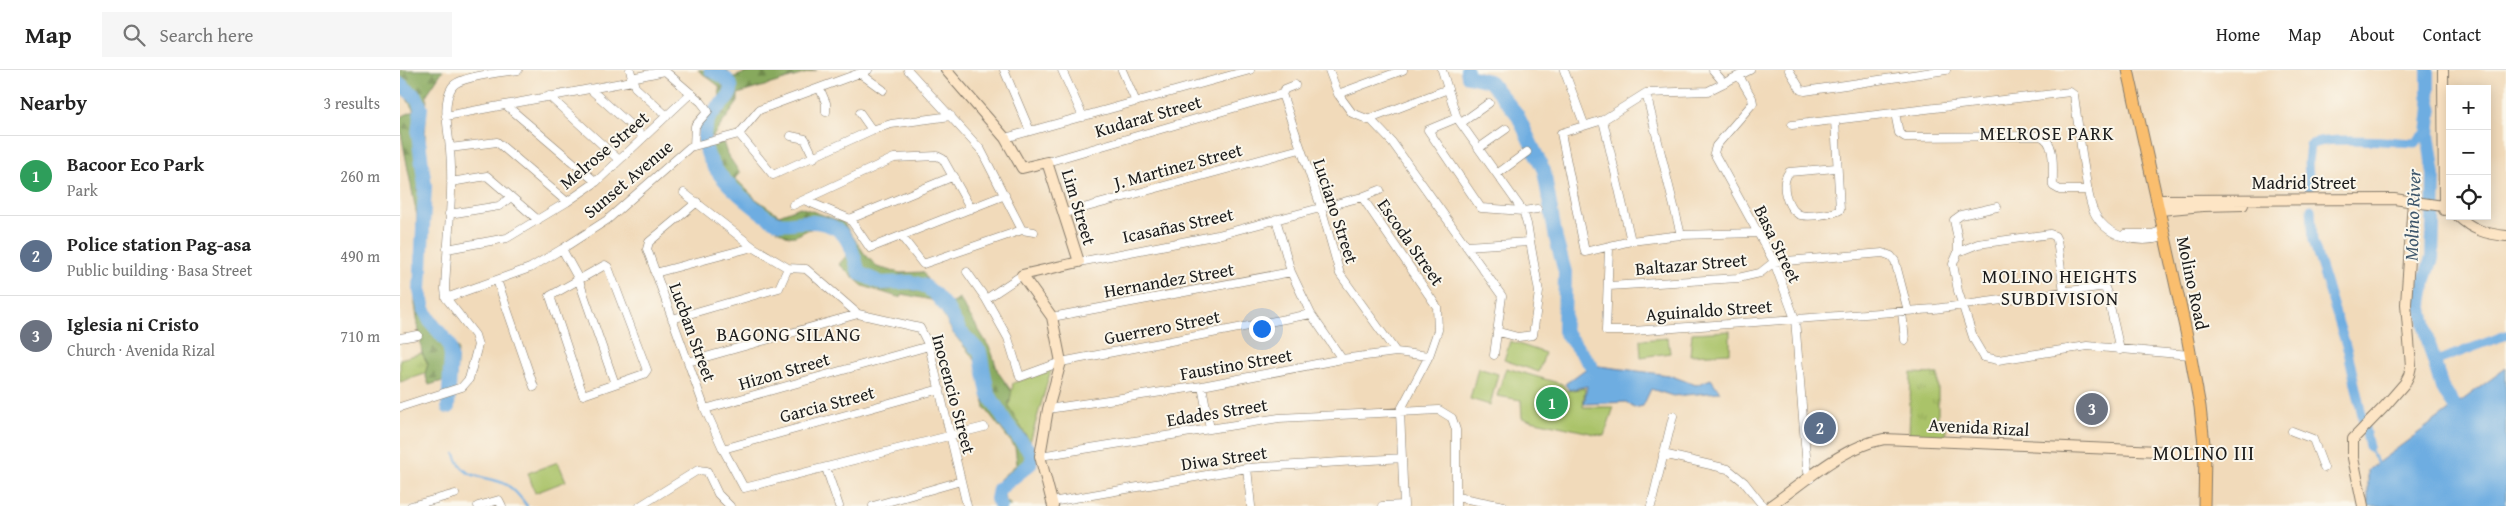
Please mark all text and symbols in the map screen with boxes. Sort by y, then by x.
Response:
search box [102,12,452,57]
text: Map [25,17,72,52]
icon: search [120,21,148,49]
text: Search here [160,21,253,49]
text: Home [2216,21,2260,48]
text: Map [2288,21,2321,48]
text: About [2349,21,2395,48]
text: Contact [2423,21,2481,48]
map controls [2446,85,2491,220]
button: + [2446,85,2491,130]
text: Nearby [20,87,87,118]
street label: Kudarat Street [1091,88,1205,144]
text: 3 results [323,91,380,115]
street label: Melrose Street [553,104,655,196]
district label: MELROSE PARK [1980,119,2114,147]
button: − [2446,130,2491,175]
street label: Sunset Avenue [577,133,679,225]
street label: J. Martinez Street [1109,136,1246,197]
text: Bacoor Eco Park [67,150,204,178]
street label: Luciano Street [1306,155,1366,268]
text: 1 [32,164,40,188]
text: 260 m [340,164,380,188]
street label: Lim Street [1055,166,1104,249]
water label: Molino River [2396,168,2428,261]
street label: Madrid Street [2252,169,2357,196]
button: locate [2446,175,2491,220]
text: Park [67,178,98,202]
street label: Escoda Street [1371,193,1451,292]
street label: Icasañas Street [1120,200,1237,250]
street label: Basa Street [1747,200,1809,288]
text: Police station Pag-asa [67,230,251,258]
street label: Molino Road [2170,234,2216,333]
text: 2 [32,244,40,268]
text: 490 m [340,244,380,268]
street label: Baltazar Street [1634,246,1749,282]
street label: Hernandez Street [1102,255,1237,305]
text: Public building · Basa Street [67,258,252,282]
district label: MOLINO HEIGHTS SUBDIVISION [1982,262,2138,312]
street label: Lucban Street [663,279,724,386]
street label: Aguinaldo Street [1645,292,1774,328]
street label: Guerrero Street [1102,302,1223,351]
text: Iglesia ni Cristo [67,310,199,338]
your location [1249,316,1275,342]
district label: BAGONG SILANG [716,320,862,348]
text: 3 [32,324,40,348]
text: 710 m [340,324,380,348]
street label: Inocencio Street [925,331,983,458]
text: Church · Avenida Rizal [67,338,215,362]
street label: Faustino Street [1178,341,1295,387]
street label: Hizon Street [735,345,833,397]
street label: Garcia Street [777,378,878,430]
pin: 1 [1536,384,1568,422]
pin: 3 [2076,390,2108,428]
street label: Edades Street [1165,391,1270,433]
pin: 2 [1804,409,1836,447]
street label: Avenida Rizal [1928,411,2030,443]
district label: MOLINO III [2153,438,2255,467]
street label: Diwa Street [1179,439,1269,477]

